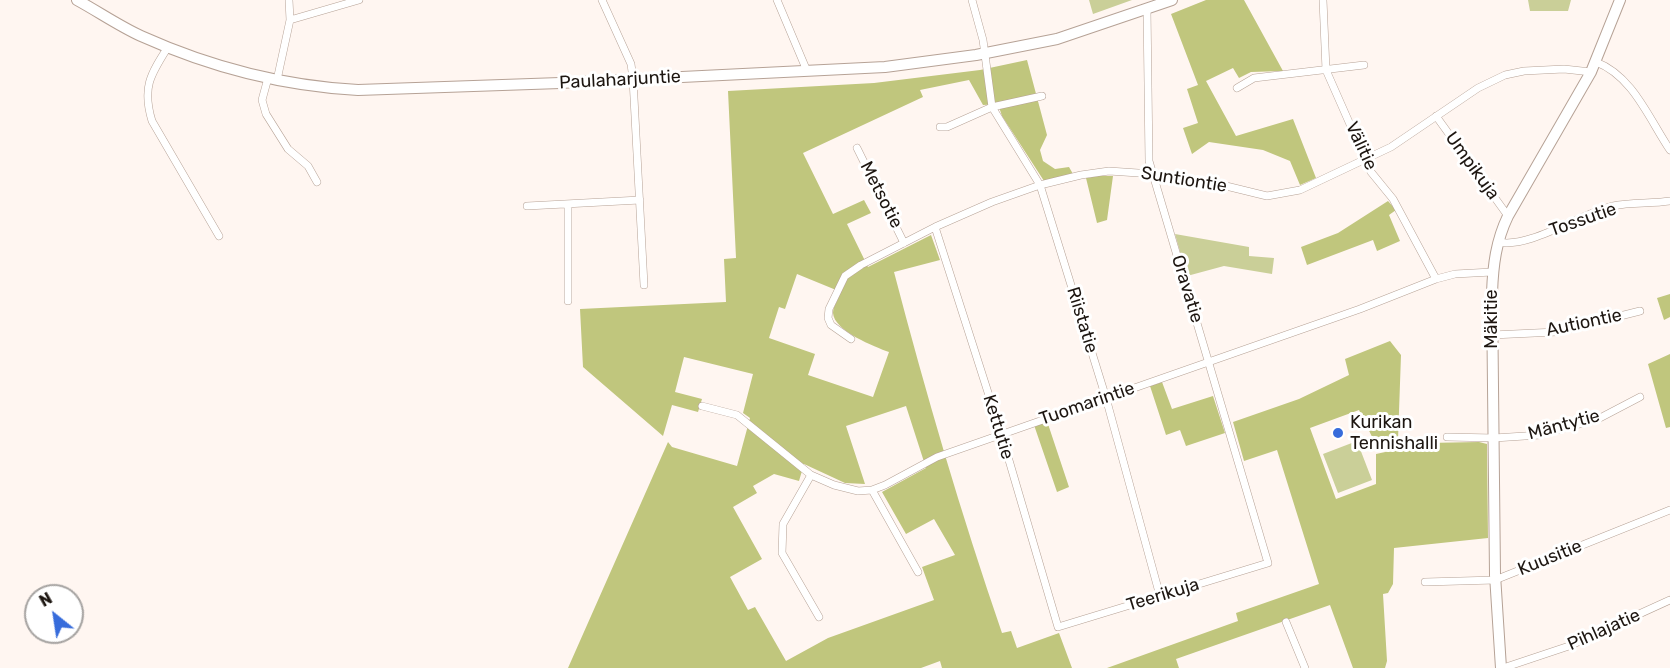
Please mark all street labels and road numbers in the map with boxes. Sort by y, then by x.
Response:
street label: Paulaharjuntie [559,66,681,94]
street label: Välitie [1340,118,1382,174]
street label: Umpikuja [1440,128,1504,204]
street label: Metsotie [855,158,907,232]
street label: Suntiontie [1139,163,1229,197]
street label: Tossutie [1547,198,1619,242]
street label: Oravatie [1167,253,1207,325]
street label: Riistatie [1062,284,1102,356]
street label: Mäkitie [1481,289,1503,349]
street label: Autiontie [1544,304,1624,342]
street label: Tuomarintie [1036,378,1138,430]
street label: Kettutie [978,392,1018,462]
street label: Mäntytie [1526,405,1602,445]
street label: Kuusitie [1515,535,1585,581]
street label: Teerikuja [1124,574,1202,616]
street label: Pihlajatie [1564,604,1644,656]

